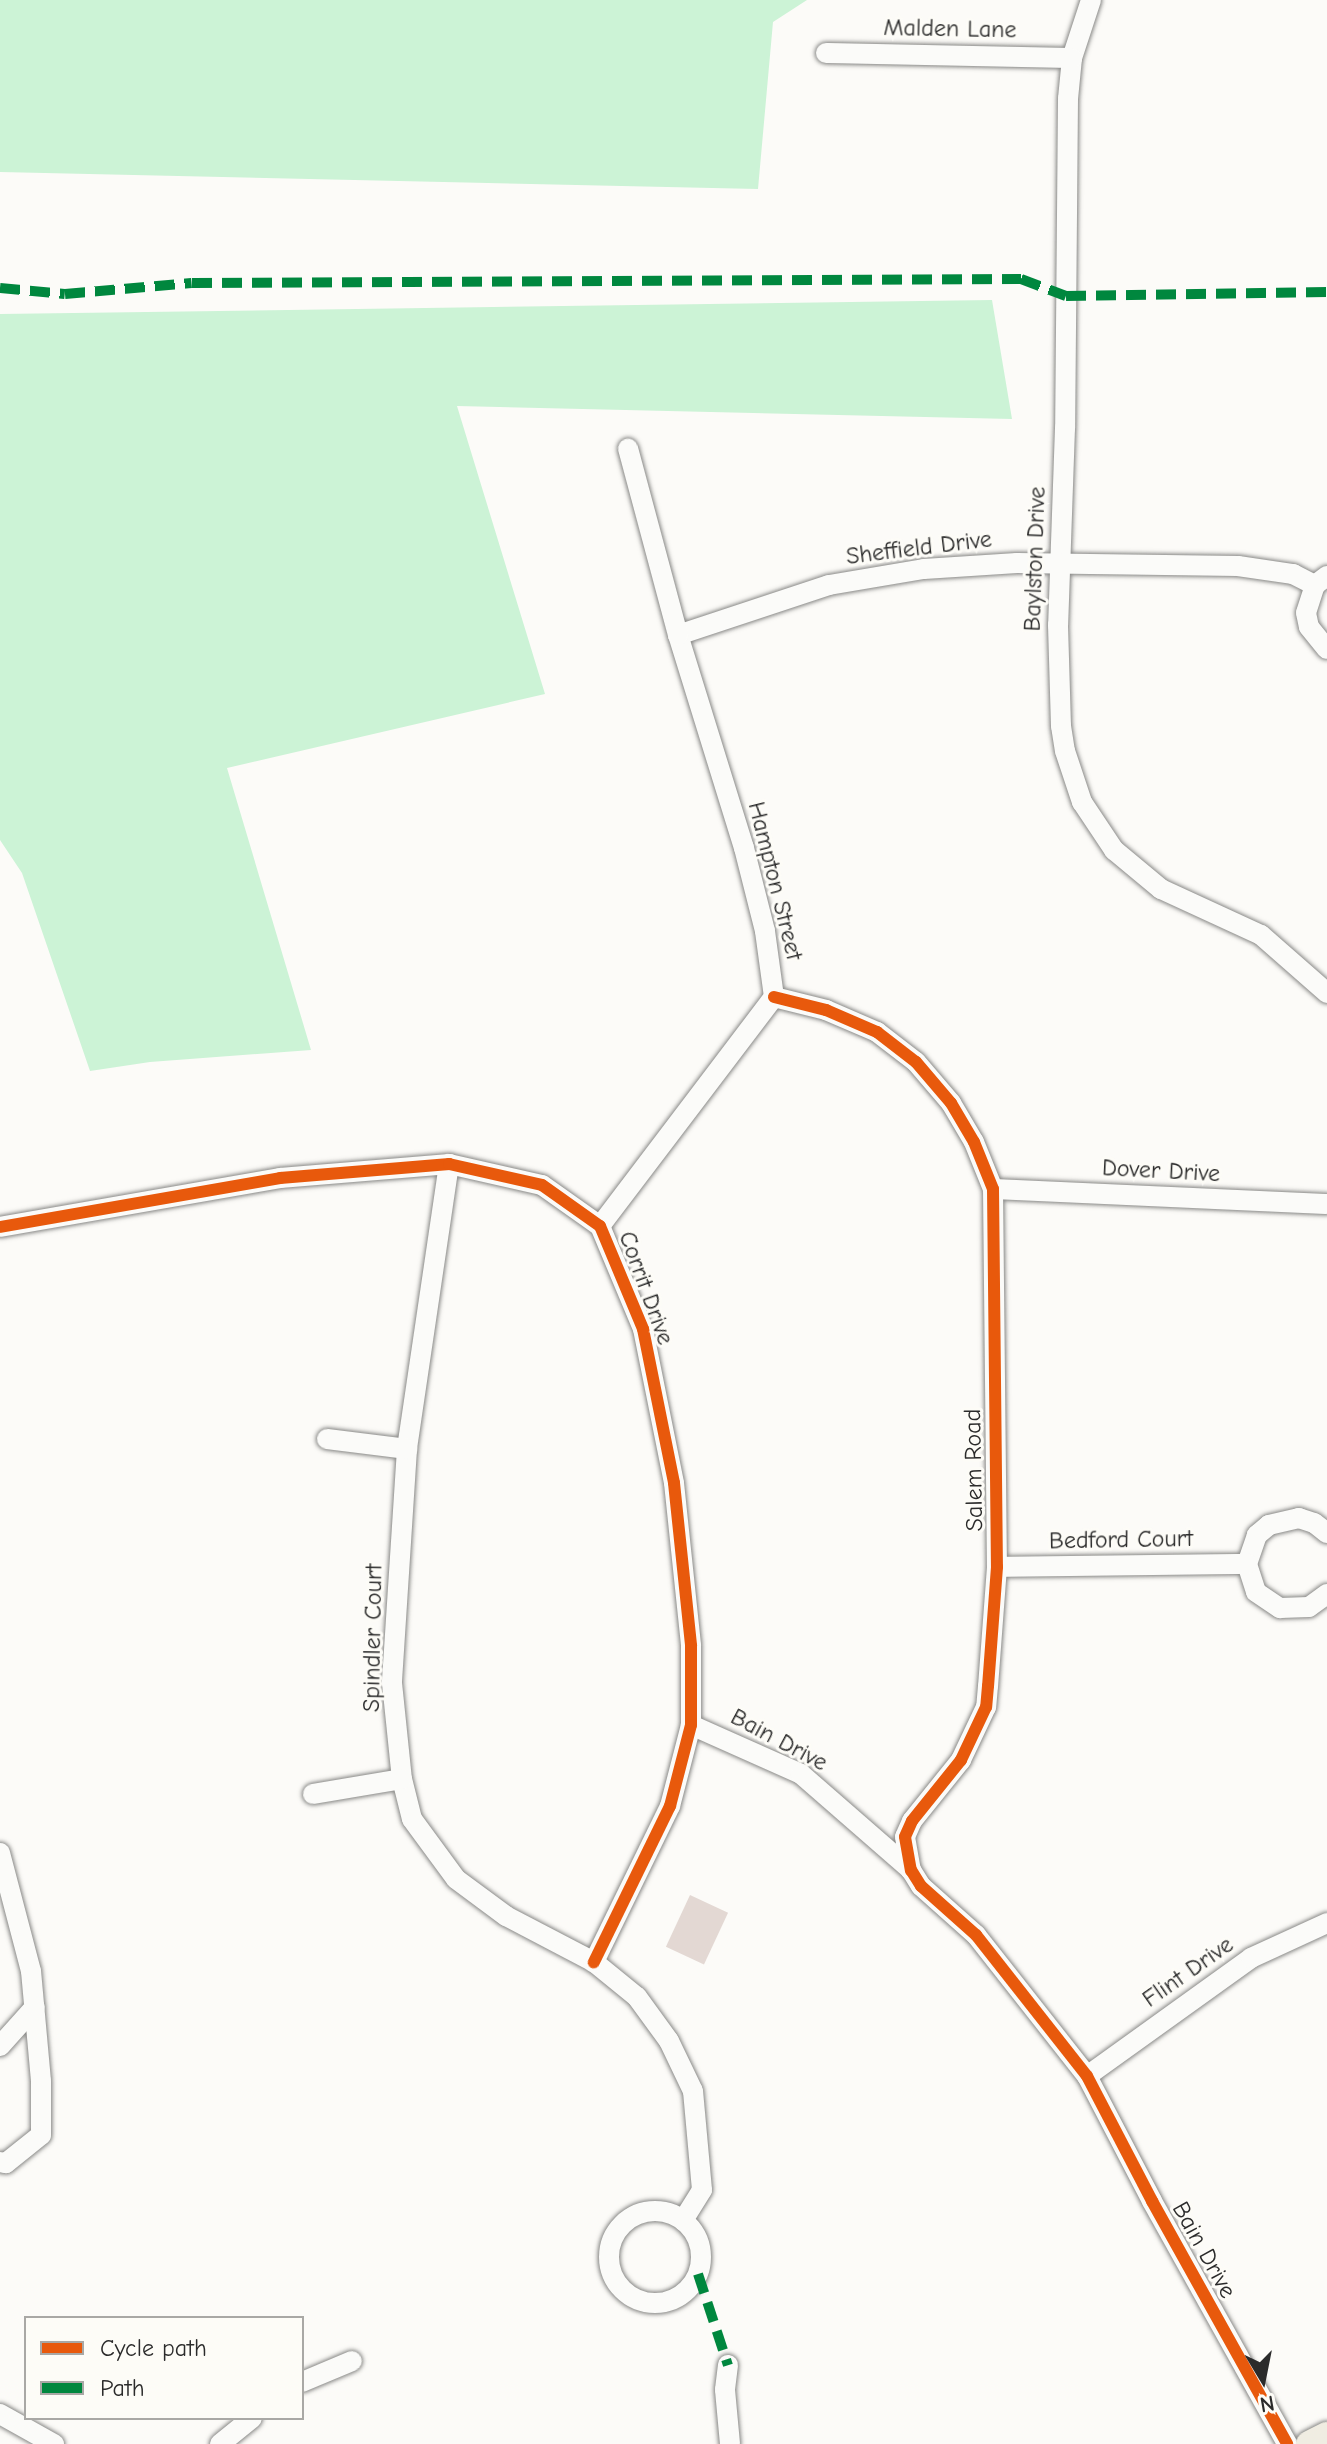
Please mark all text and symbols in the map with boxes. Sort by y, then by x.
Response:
street label: Malden Lane [883,13,1017,45]
street label: Baylston Drive [1018,486,1052,632]
street label: Sheffield Drive [844,525,994,571]
street label: Hampton Street [741,799,809,963]
street label: Dover Drive [1101,1154,1221,1188]
street label: Corrit Drive [612,1227,680,1349]
street label: Salem Road [959,1408,989,1532]
street label: Bedford Court [1049,1524,1193,1556]
street label: Spindler Court [357,1564,389,1712]
street label: Bain Drive [726,1702,832,1778]
street label: Flint Drive [1137,1930,1239,2014]
street label: Bain Drive [1166,2197,1242,2303]
legend [24,2316,304,2420]
text: Cycle path [100,2334,207,2362]
north arrow [1223,2340,1303,2420]
text: Path [100,2374,145,2402]
text: N [1258,2390,1277,2418]

